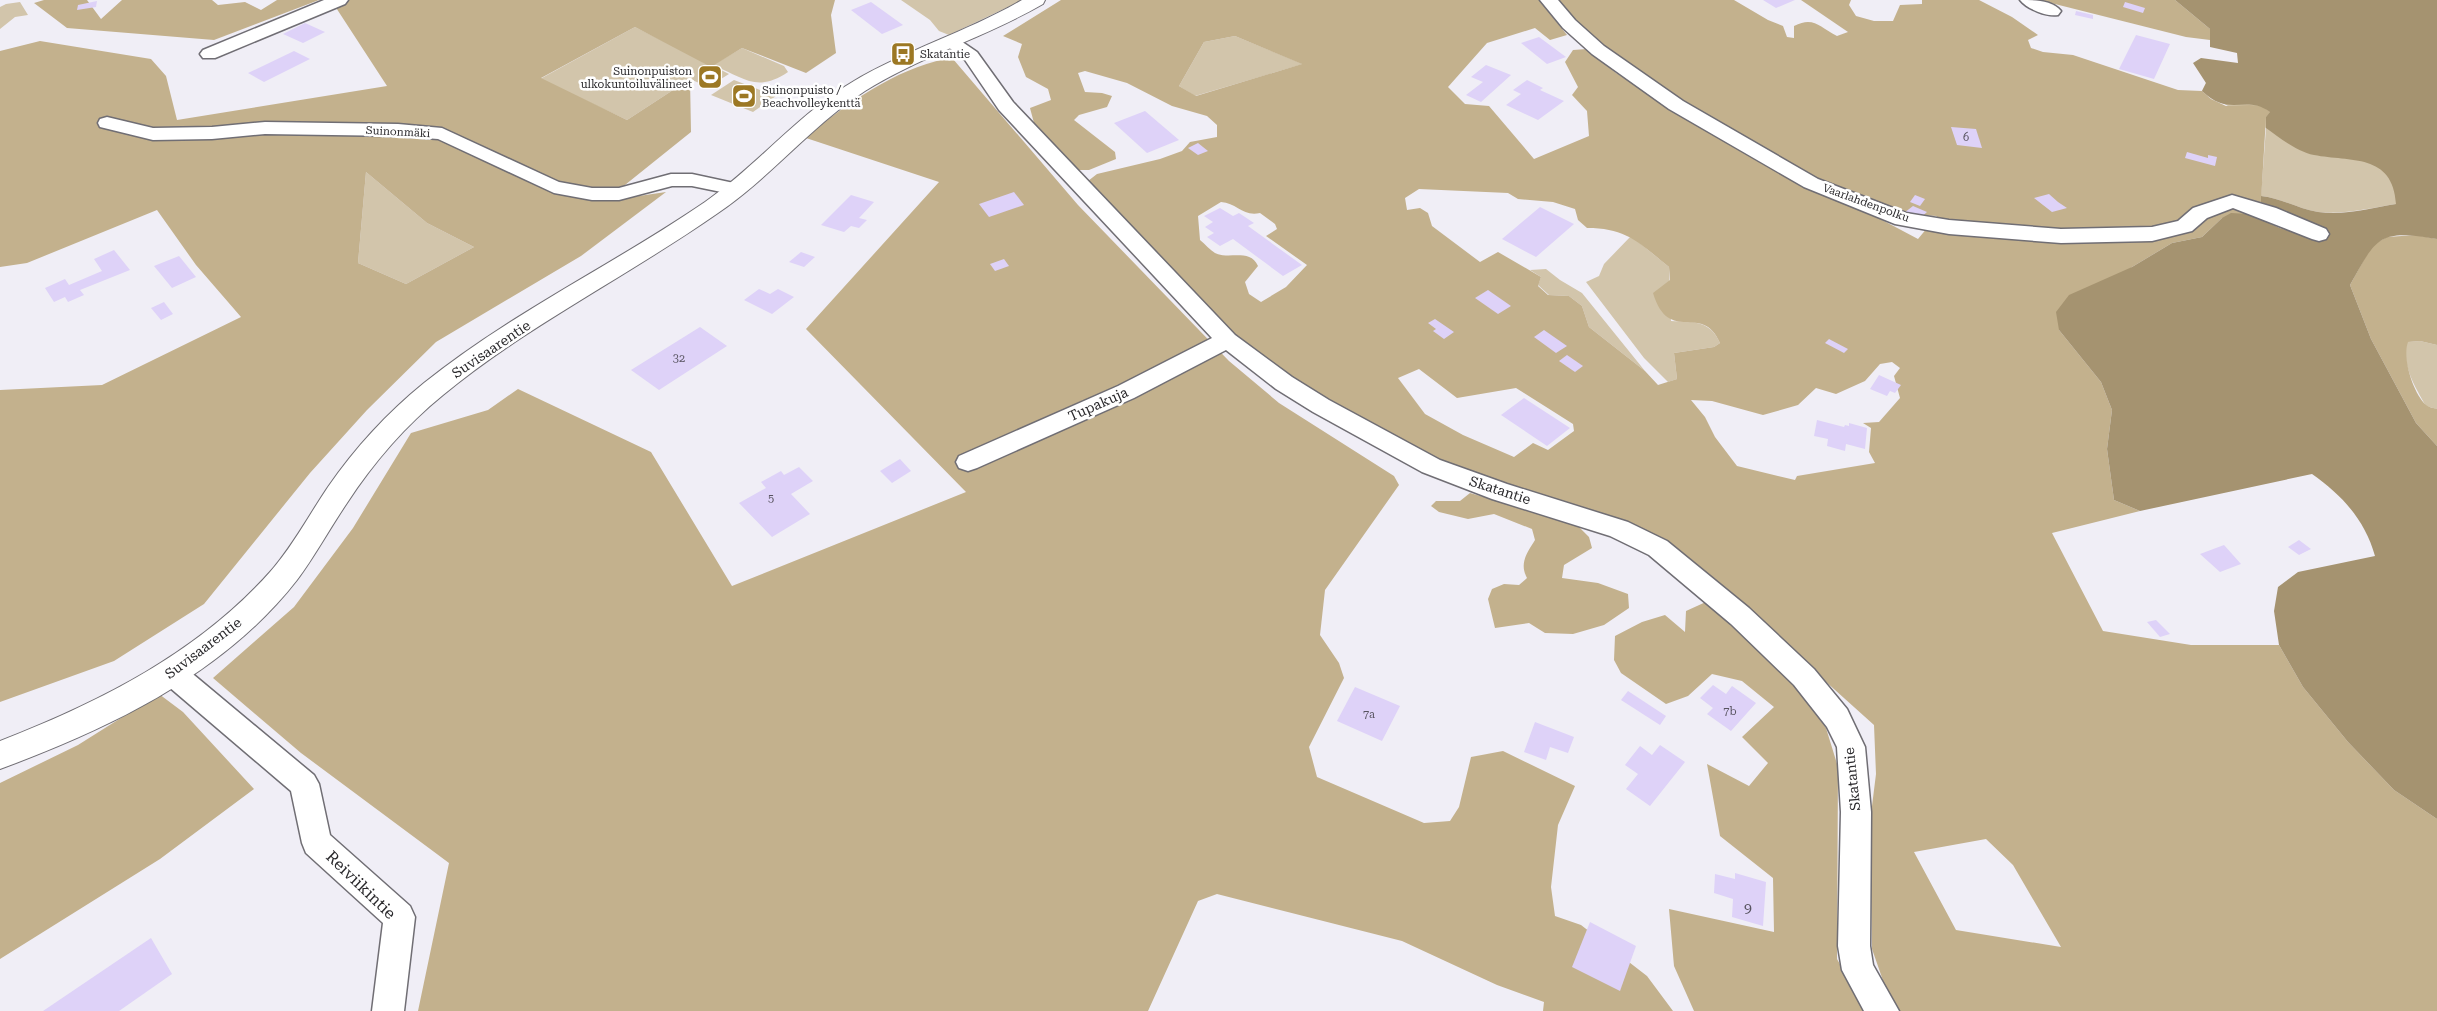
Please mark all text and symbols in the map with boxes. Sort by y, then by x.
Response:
bus stop icon: Skatantie [890,41,916,67]
place label: Skatantie [920,48,970,61]
sports icon: Suinonpuiston ulkokuntoiluvälineet [697,64,723,90]
place label: Suinonpuiston ulkokuntoiluvälineet [581,65,692,91]
sports icon: Suinonpuisto / Beachvolleykenttä [731,83,757,109]
place label: Suinonpuisto / Beachvolleykenttä [762,84,861,110]
street label: Suinonmäki [365,124,431,140]
house number: 6 [1963,131,1969,144]
street label: Vaarlahdenpolku [1821,181,1911,225]
street label: Suvisaarentie [449,317,534,381]
house number: 32 [673,352,685,365]
street label: Tupakuja [1066,384,1131,424]
street label: Skatantie [1467,473,1533,508]
house number: 5 [768,492,774,505]
street label: Suvisaarentie [162,614,245,682]
house number: 7b [1723,705,1737,718]
house number: 7a [1363,708,1375,721]
street label: Skatantie [1841,746,1863,812]
street label: Reiviikintie [322,847,400,923]
house number: 9 [1744,900,1752,916]

